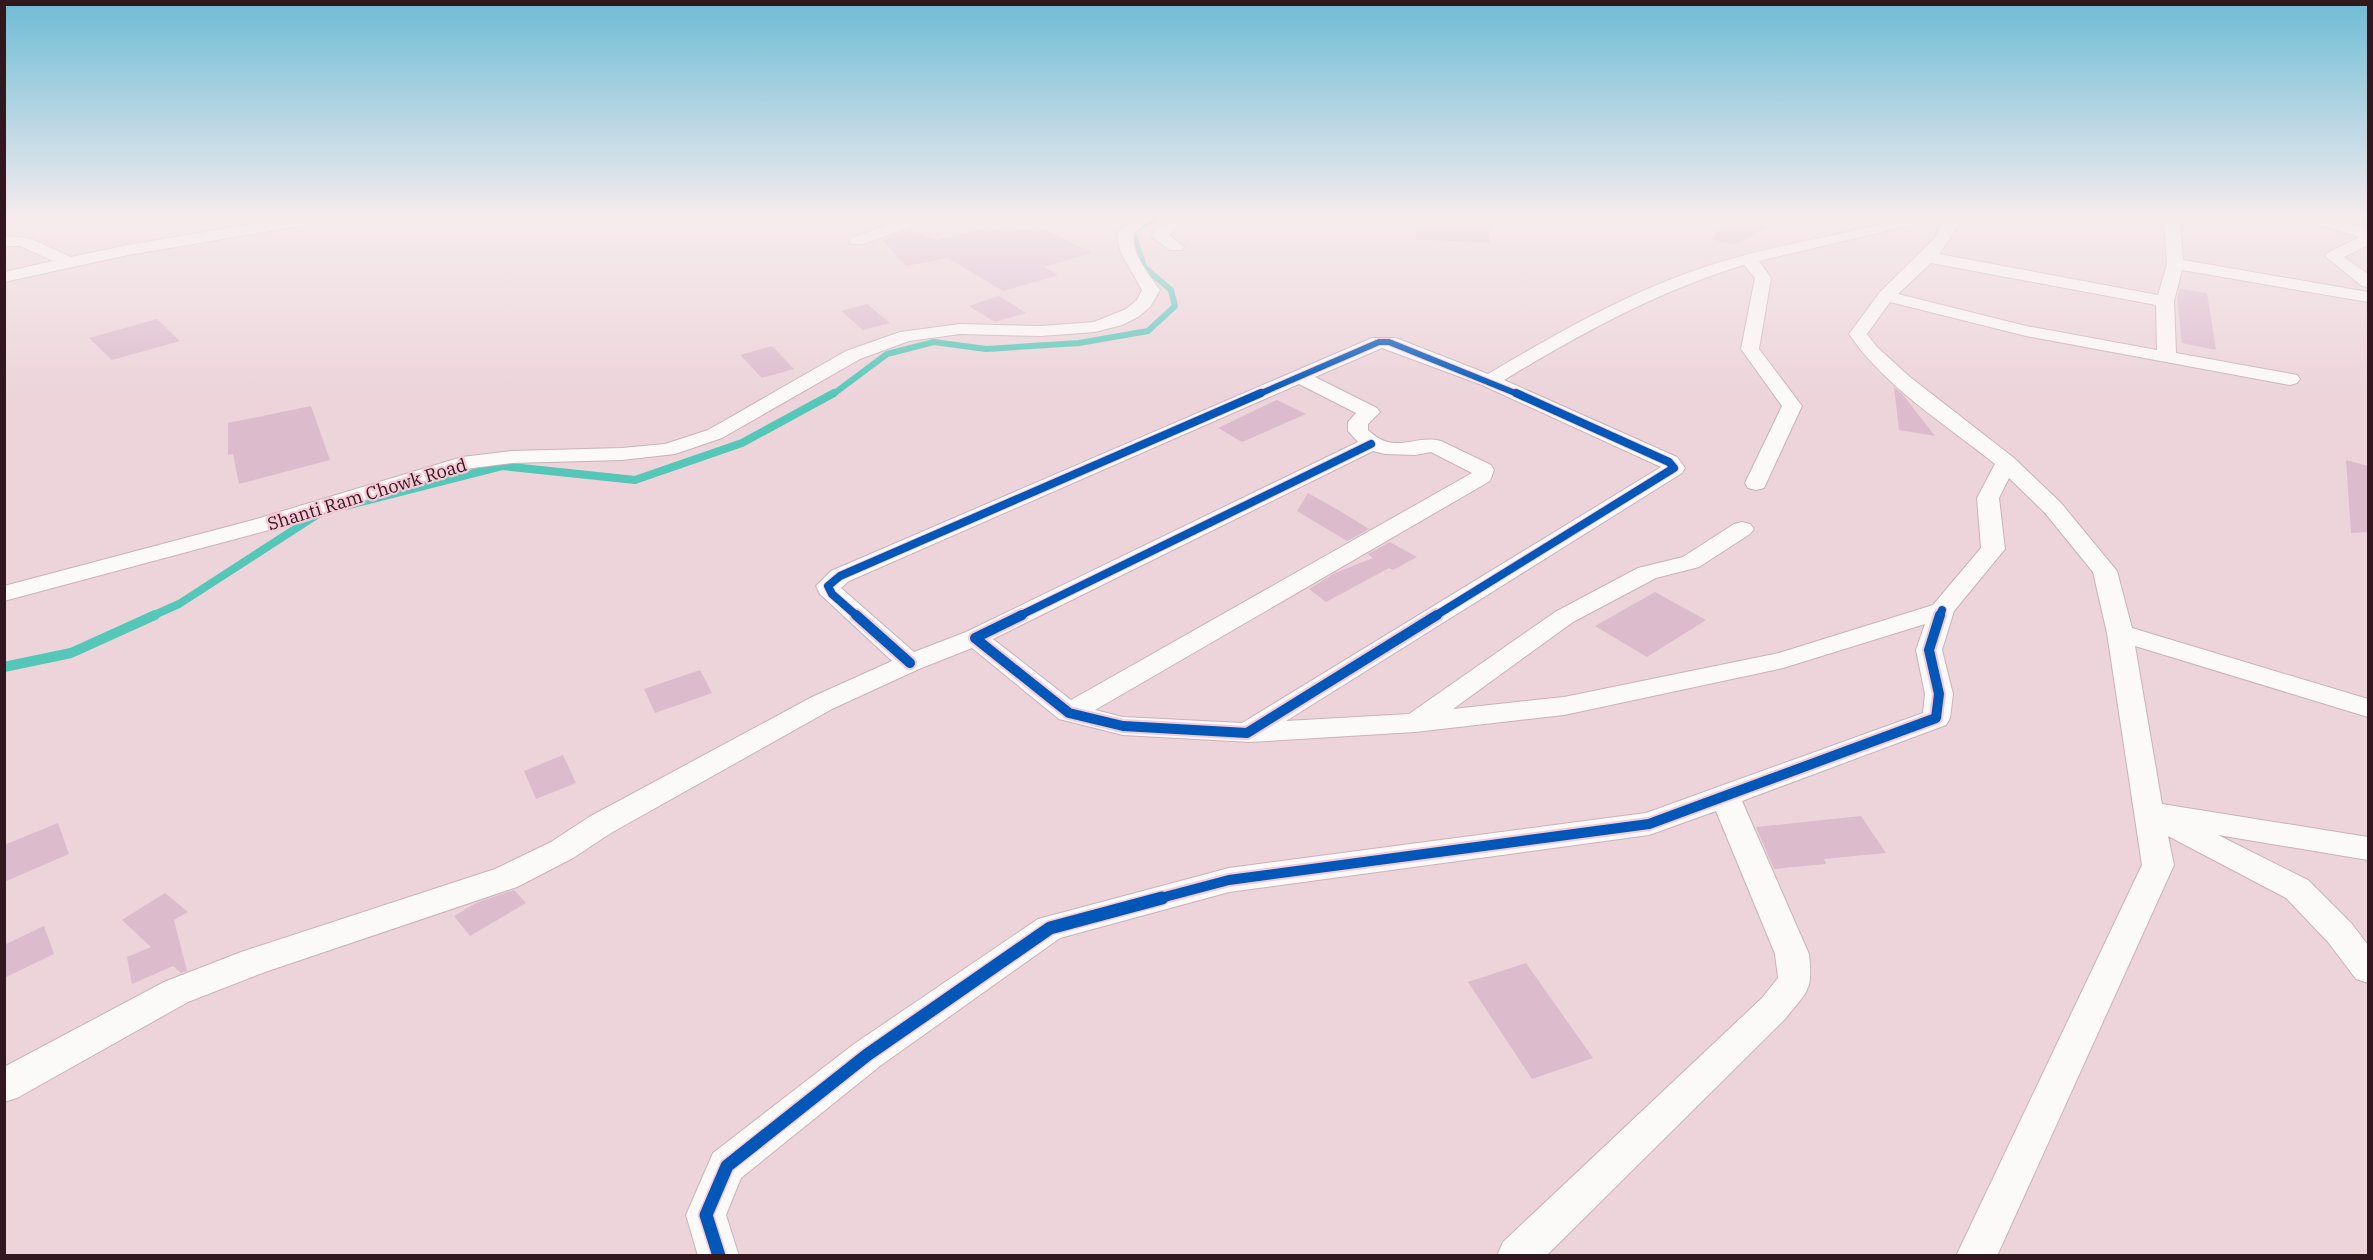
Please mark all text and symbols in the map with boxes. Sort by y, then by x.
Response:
street label: Shanti Ram Chowk Road [265,453,469,535]

